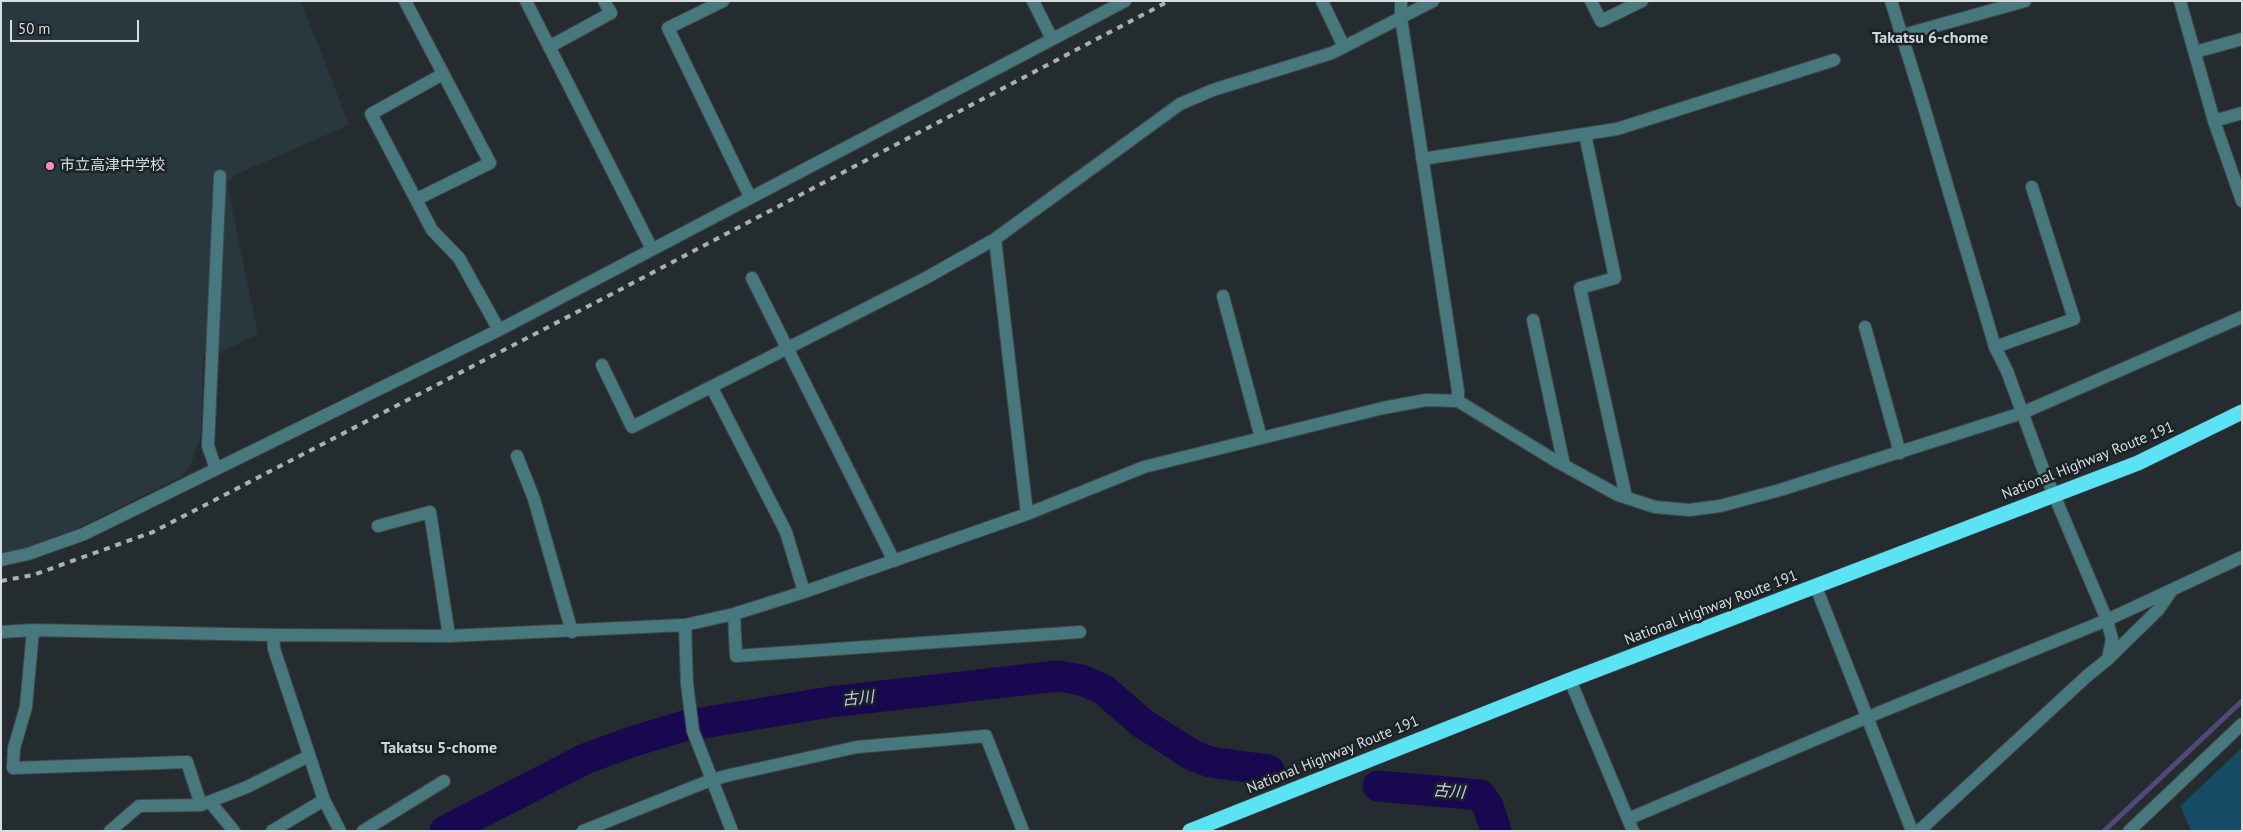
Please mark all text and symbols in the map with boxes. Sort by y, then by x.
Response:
scale bar [12,10,141,42]
text: 50 m [18,19,51,38]
district label: Takatsu 6-chome [1872,28,1988,48]
place label: 市立高津中学校 [60,157,165,175]
marker: 市立高津中学校 [44,160,56,172]
street label: National Highway Route 191 [1999,418,2177,504]
street label: National Highway Route 191 [1622,567,1800,649]
water label: 古川 [841,688,875,710]
street label: National Highway Route 191 [1244,712,1422,798]
district label: Takatsu 5-chome [381,738,497,758]
water label: 古川 [1432,781,1466,803]

